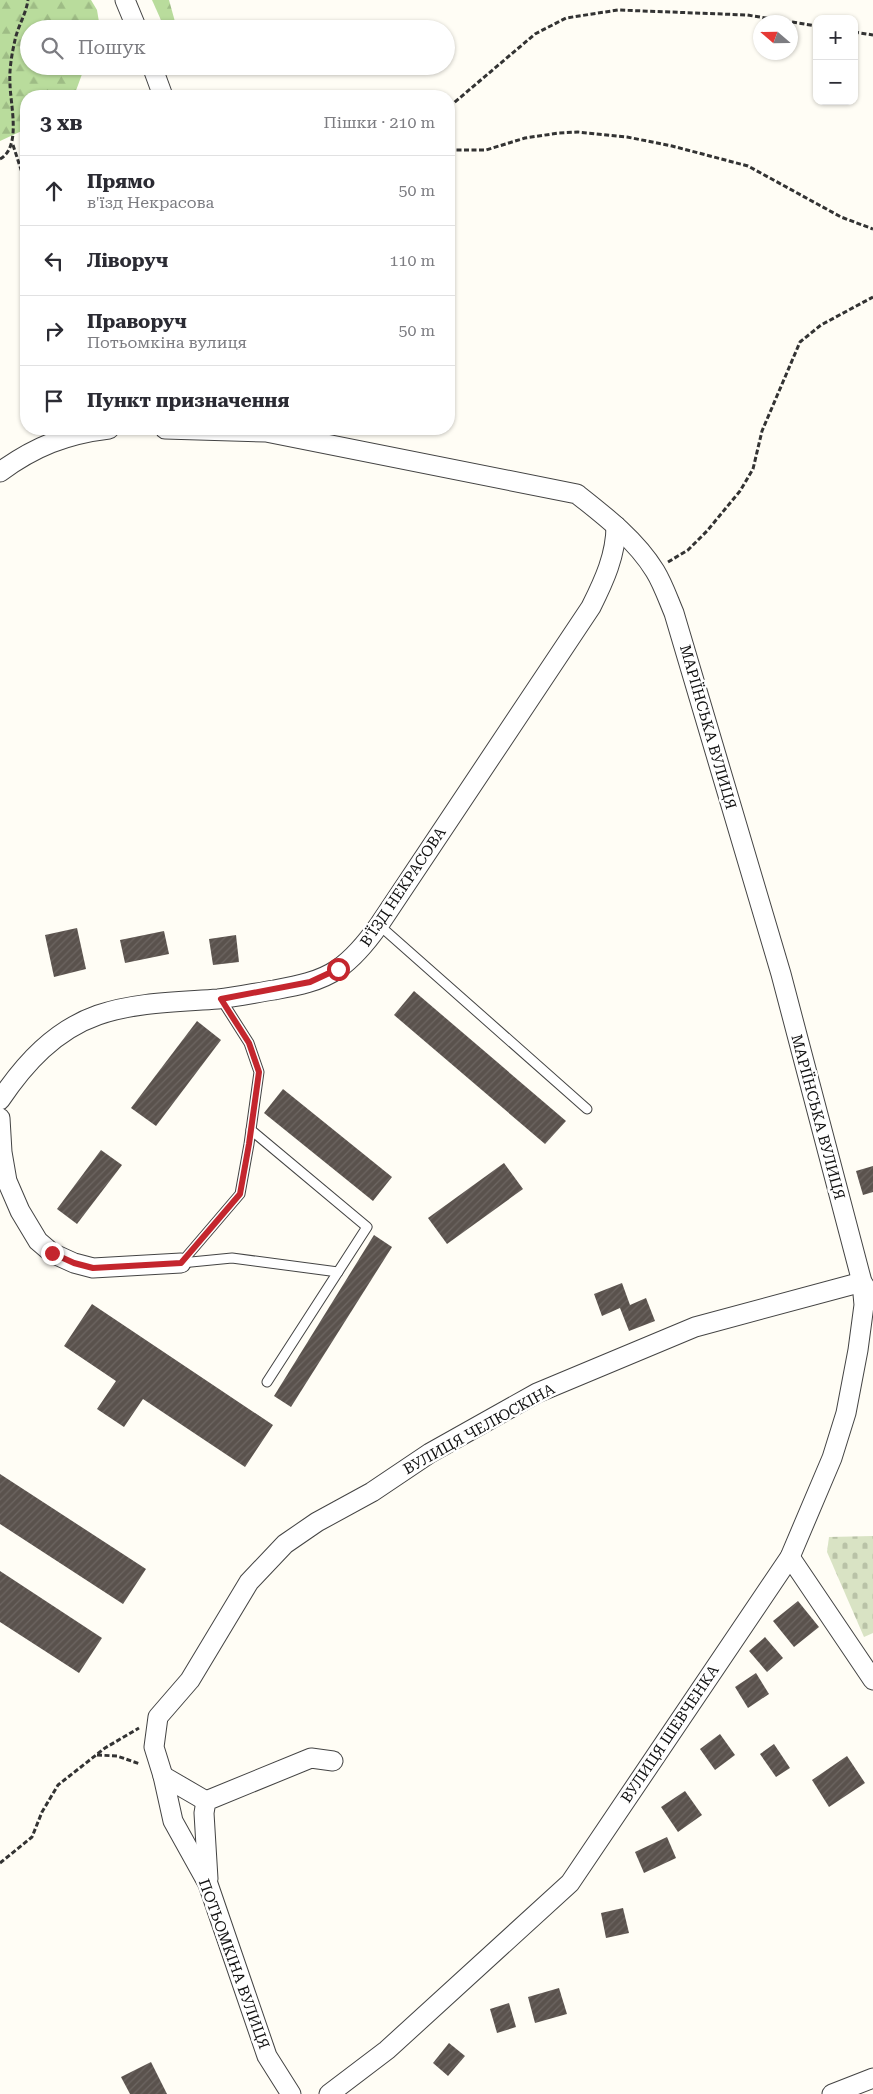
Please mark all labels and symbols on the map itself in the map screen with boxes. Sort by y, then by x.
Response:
north arrow [753,15,798,60]
street label: МАРІЇНСЬКА ВУЛИЦЯ [676,643,740,811]
street label: В'ЇЗД НЕКРАСОВА [356,824,450,950]
route start [327,958,350,981]
street label: МАРІЇНСЬКА ВУЛИЦЯ [787,1032,849,1202]
route end [41,1242,64,1265]
street label: ВУЛИЦЯ ЧЕЛЮСКІНА [400,1380,558,1478]
street label: ВУЛИЦЯ ШЕВЧЕНКА [617,1661,723,1806]
street label: ПОТЬОМКІНА ВУЛИЦЯ [195,1876,273,2052]

